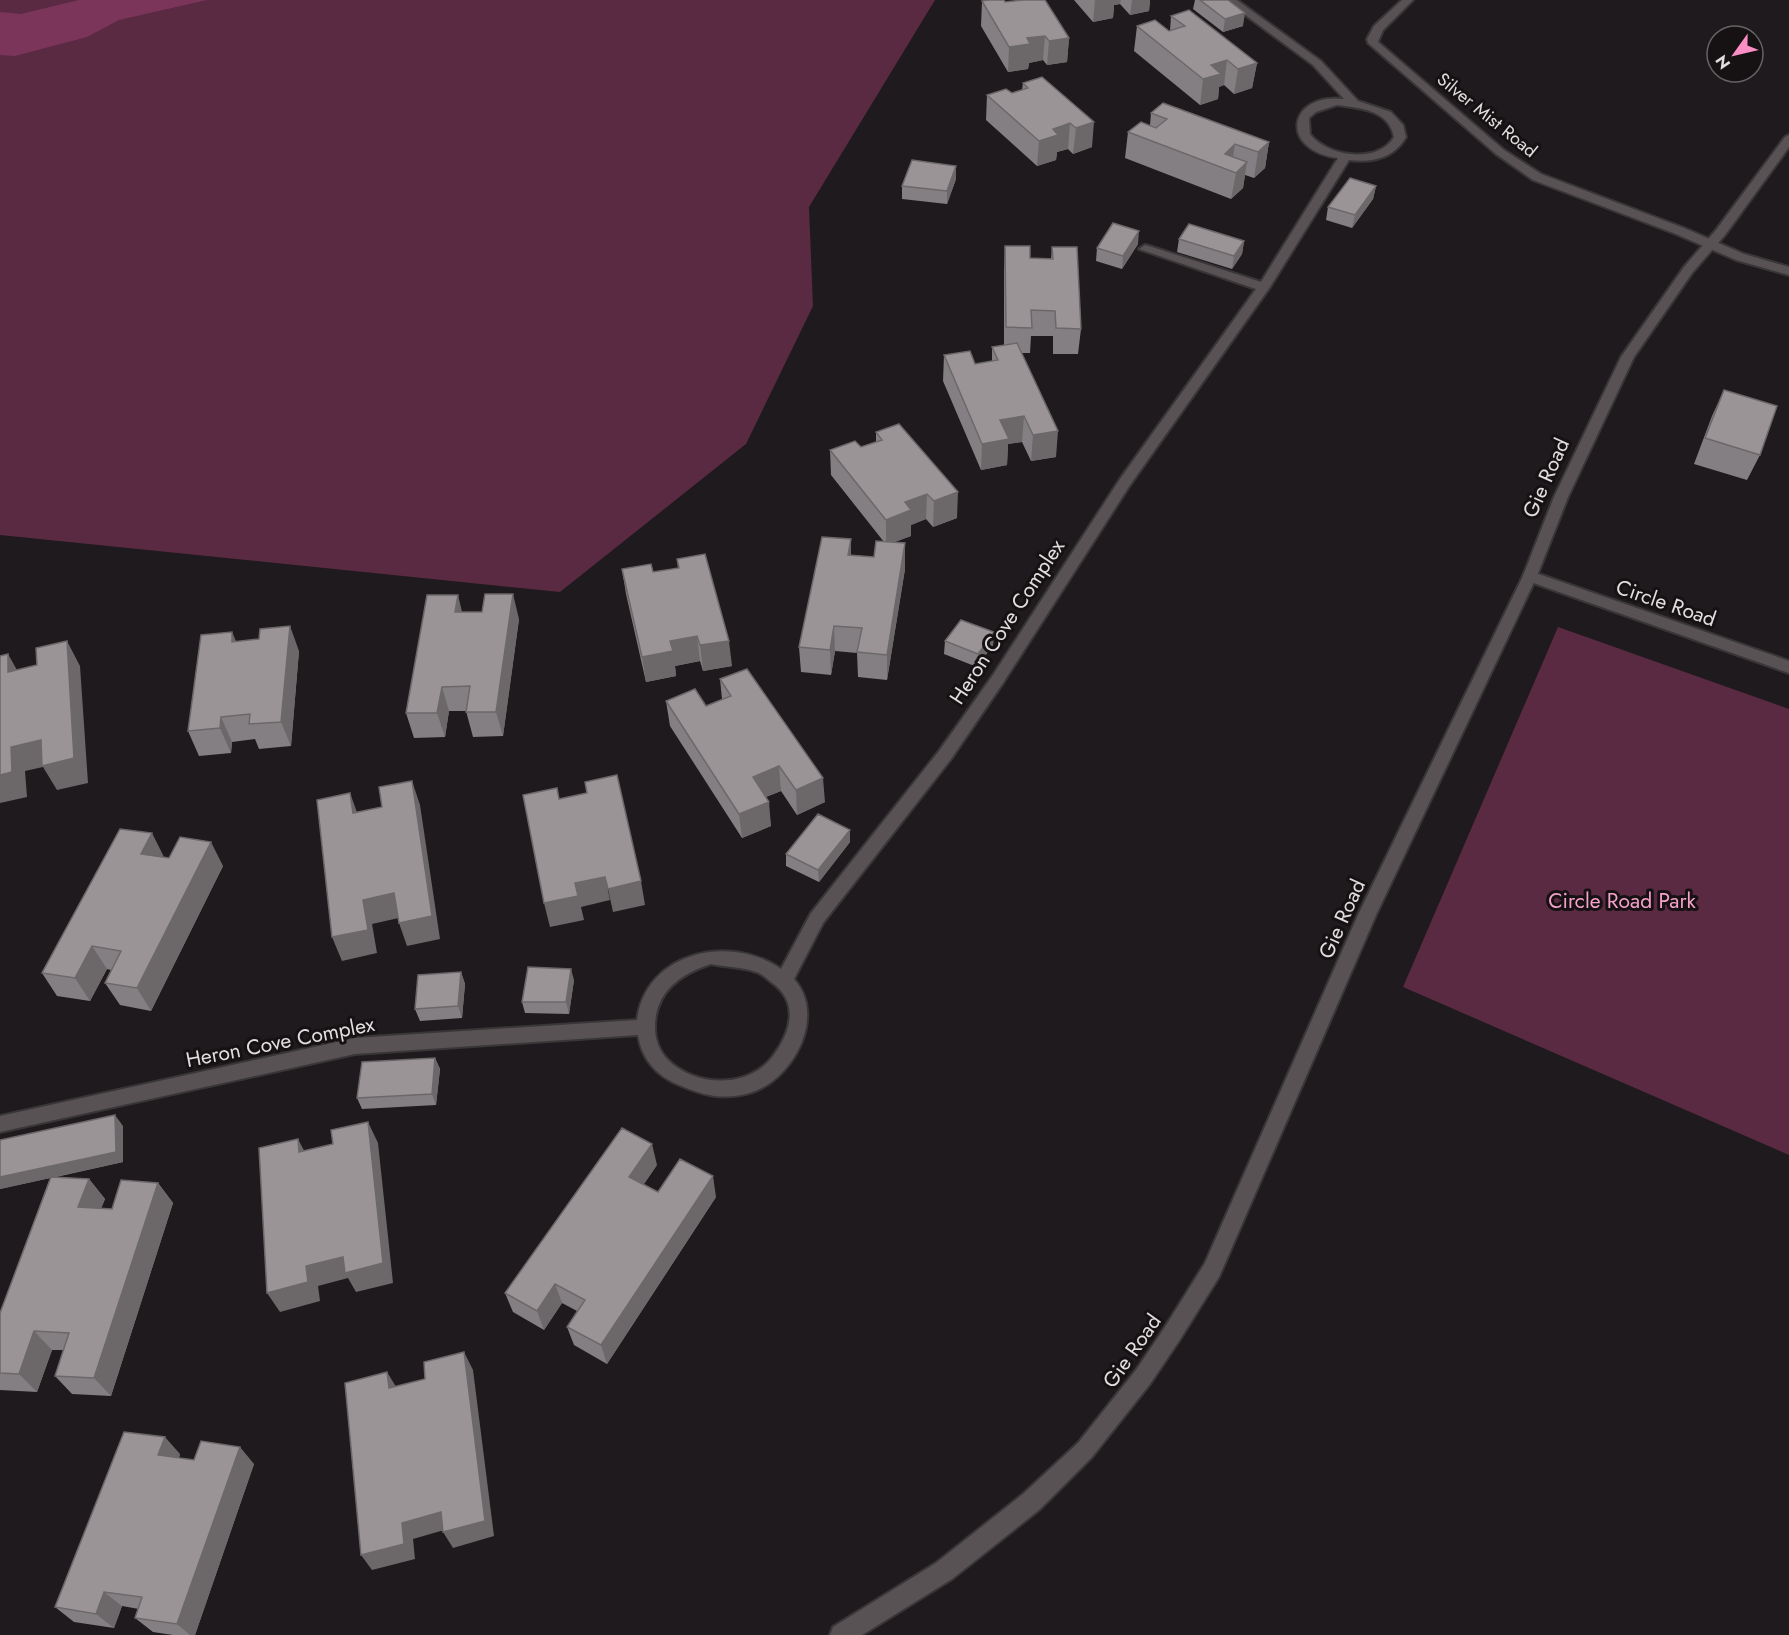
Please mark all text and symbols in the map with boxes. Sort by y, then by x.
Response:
north arrow [1705,24,1765,84]
text: N [1710,50,1736,74]
street label: Silver Mist Road [1431,66,1543,164]
street label: Gie Road [1515,433,1577,523]
street label: Heron Cove Complex [942,533,1072,710]
street label: Circle Road [1612,572,1720,634]
street label: Gie Road [1311,874,1373,964]
park label: Circle Road Park [1548,886,1697,916]
street label: Heron Cove Complex [183,1009,377,1075]
street label: Gie Road [1096,1308,1168,1394]

